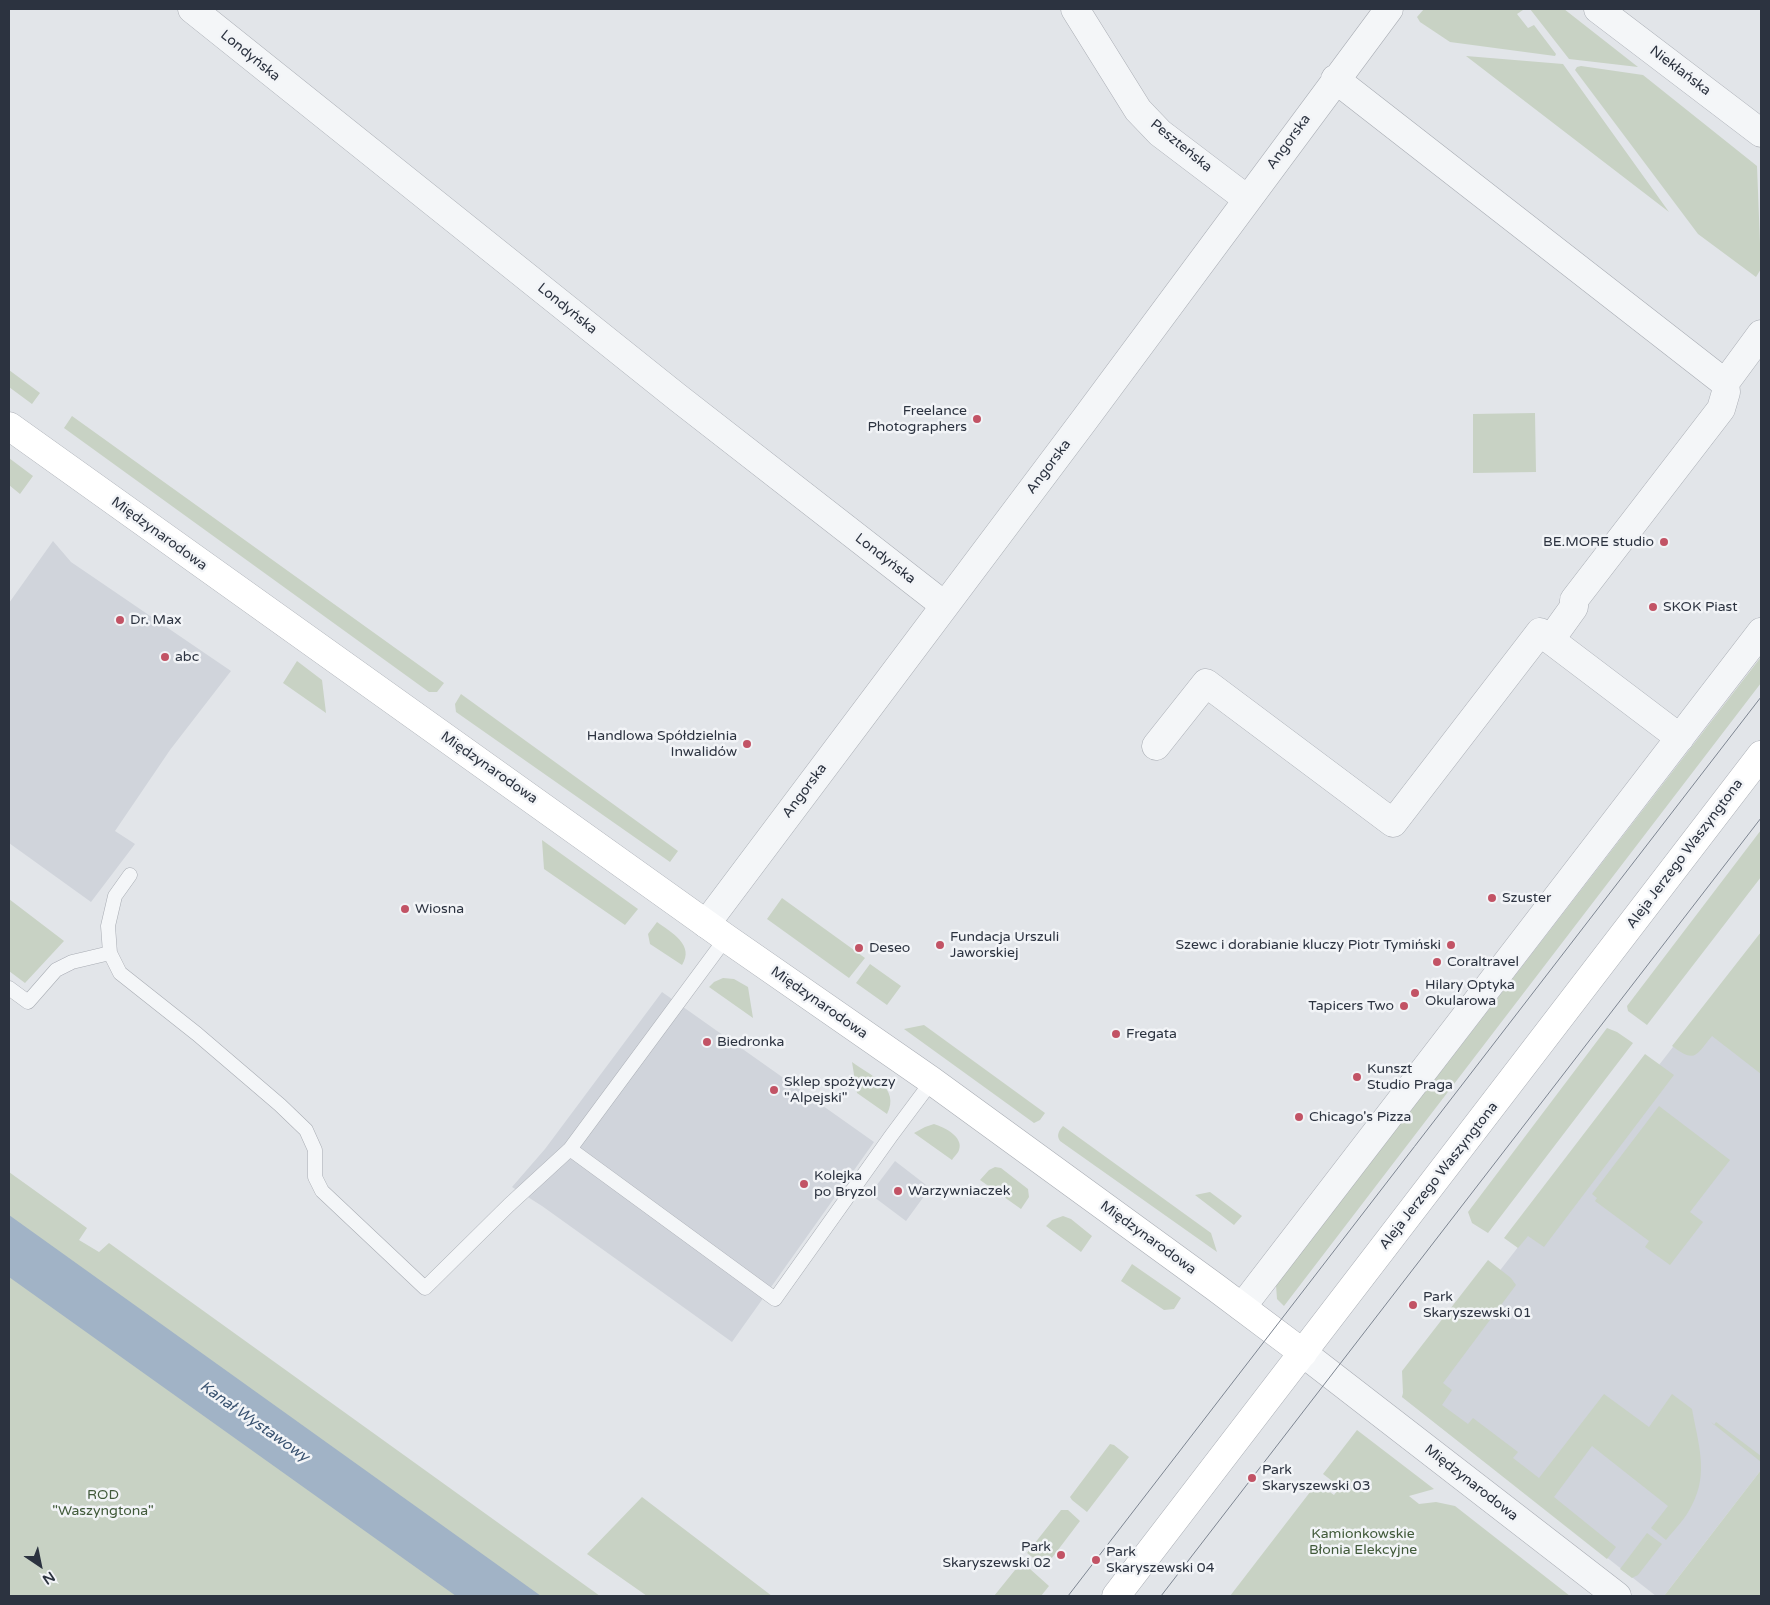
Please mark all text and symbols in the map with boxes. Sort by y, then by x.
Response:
street label: Londyńska [217,27,283,85]
street label: Niekłańska [1646,43,1714,99]
street label: Angorska [1263,111,1315,173]
street label: Peszteńska [1147,116,1215,176]
street label: Londyńska [534,280,600,338]
place label: Freelance Photographers [868,403,967,436]
marker: Freelance Photographers [971,413,983,425]
street label: Angorska [1023,437,1075,497]
street label: Międzynarodowa [108,494,210,574]
street label: Londyńska [851,530,919,588]
place label: BE.MORE studio [1543,534,1654,550]
marker: BE.MORE studio [1658,536,1670,548]
place label: SKOK Piast [1663,599,1738,615]
marker: SKOK Piast [1647,601,1659,613]
place label: Dr. Max [130,612,182,628]
marker: Dr. Max [114,614,126,626]
place label: abc [175,649,199,665]
marker: abc [159,651,171,663]
street label: Międzynarodowa [437,728,541,808]
place label: Handlowa Spółdzielnia Inwalidów [587,728,737,760]
marker: Handlowa Spółdzielnia Inwalidów [741,738,753,750]
street label: Angorska [779,761,831,821]
street label: Aleja Jerzego Waszyngtona [1623,776,1747,932]
place label: Szuster [1502,890,1551,906]
marker: Szuster [1486,892,1498,904]
place label: Wiosna [415,901,464,917]
marker: Wiosna [399,903,411,915]
place label: Fundacja Urszuli Jaworskiej [950,929,1059,962]
place label: Szewc i dorabianie kluczy Piotr Tymiński [1175,937,1441,953]
marker: Fundacja Urszuli Jaworskiej [934,939,946,951]
marker: Szewc i dorabianie kluczy Piotr Tymiński [1445,939,1457,951]
place label: Deseo [869,940,910,956]
marker: Deseo [853,942,865,954]
place label: Coraltravel [1447,954,1519,970]
marker: Coraltravel [1431,956,1443,968]
street label: Międzynarodowa [767,963,871,1043]
place label: Hilary Optyka Okularowa [1425,977,1515,1010]
marker: Hilary Optyka Okularowa [1409,987,1421,999]
place label: Tapicers Two [1308,998,1394,1014]
marker: Tapicers Two [1398,1000,1410,1012]
place label: Fregata [1126,1026,1177,1042]
marker: Fregata [1110,1028,1122,1040]
place label: Biedronka [717,1034,784,1050]
marker: Biedronka [701,1036,713,1048]
place label: Kunszt Studio Praga [1367,1061,1453,1094]
marker: Kunszt Studio Praga [1351,1071,1363,1083]
place label: Sklep spożywczy "Alpejski" [784,1074,896,1106]
marker: Sklep spożywczy "Alpejski" [768,1084,780,1096]
street label: Aleja Jerzego Waszyngtona [1376,1099,1502,1253]
place label: Chicago's Pizza [1309,1109,1411,1125]
marker: Chicago's Pizza [1293,1111,1305,1123]
place label: Kolejka po Bryzol [814,1168,876,1200]
marker: Kolejka po Bryzol [798,1178,810,1190]
place label: Warzywniaczek [908,1183,1010,1199]
marker: Warzywniaczek [892,1185,904,1197]
street label: Międzynarodowa [1097,1198,1199,1278]
place label: Park Skaryszewski 01 [1423,1289,1531,1321]
marker: Park Skaryszewski 01 [1407,1299,1419,1311]
water label: Kanał Wystawowy [196,1378,312,1466]
street label: Międzynarodowa [1421,1441,1521,1525]
place label: Park Skaryszewski 03 [1262,1462,1370,1494]
marker: Park Skaryszewski 03 [1246,1472,1258,1484]
park label: ROD "Waszyngtona" [52,1487,154,1520]
park label: Kamionkowskie Błonia Elekcyjne [1309,1526,1417,1558]
place label: Park Skaryszewski 02 [943,1539,1051,1571]
north arrow [15,1540,65,1590]
place label: Park Skaryszewski 04 [1106,1544,1214,1576]
marker: Park Skaryszewski 02 [1055,1549,1067,1561]
marker: Park Skaryszewski 04 [1090,1554,1102,1566]
text: N [39,1568,58,1588]

